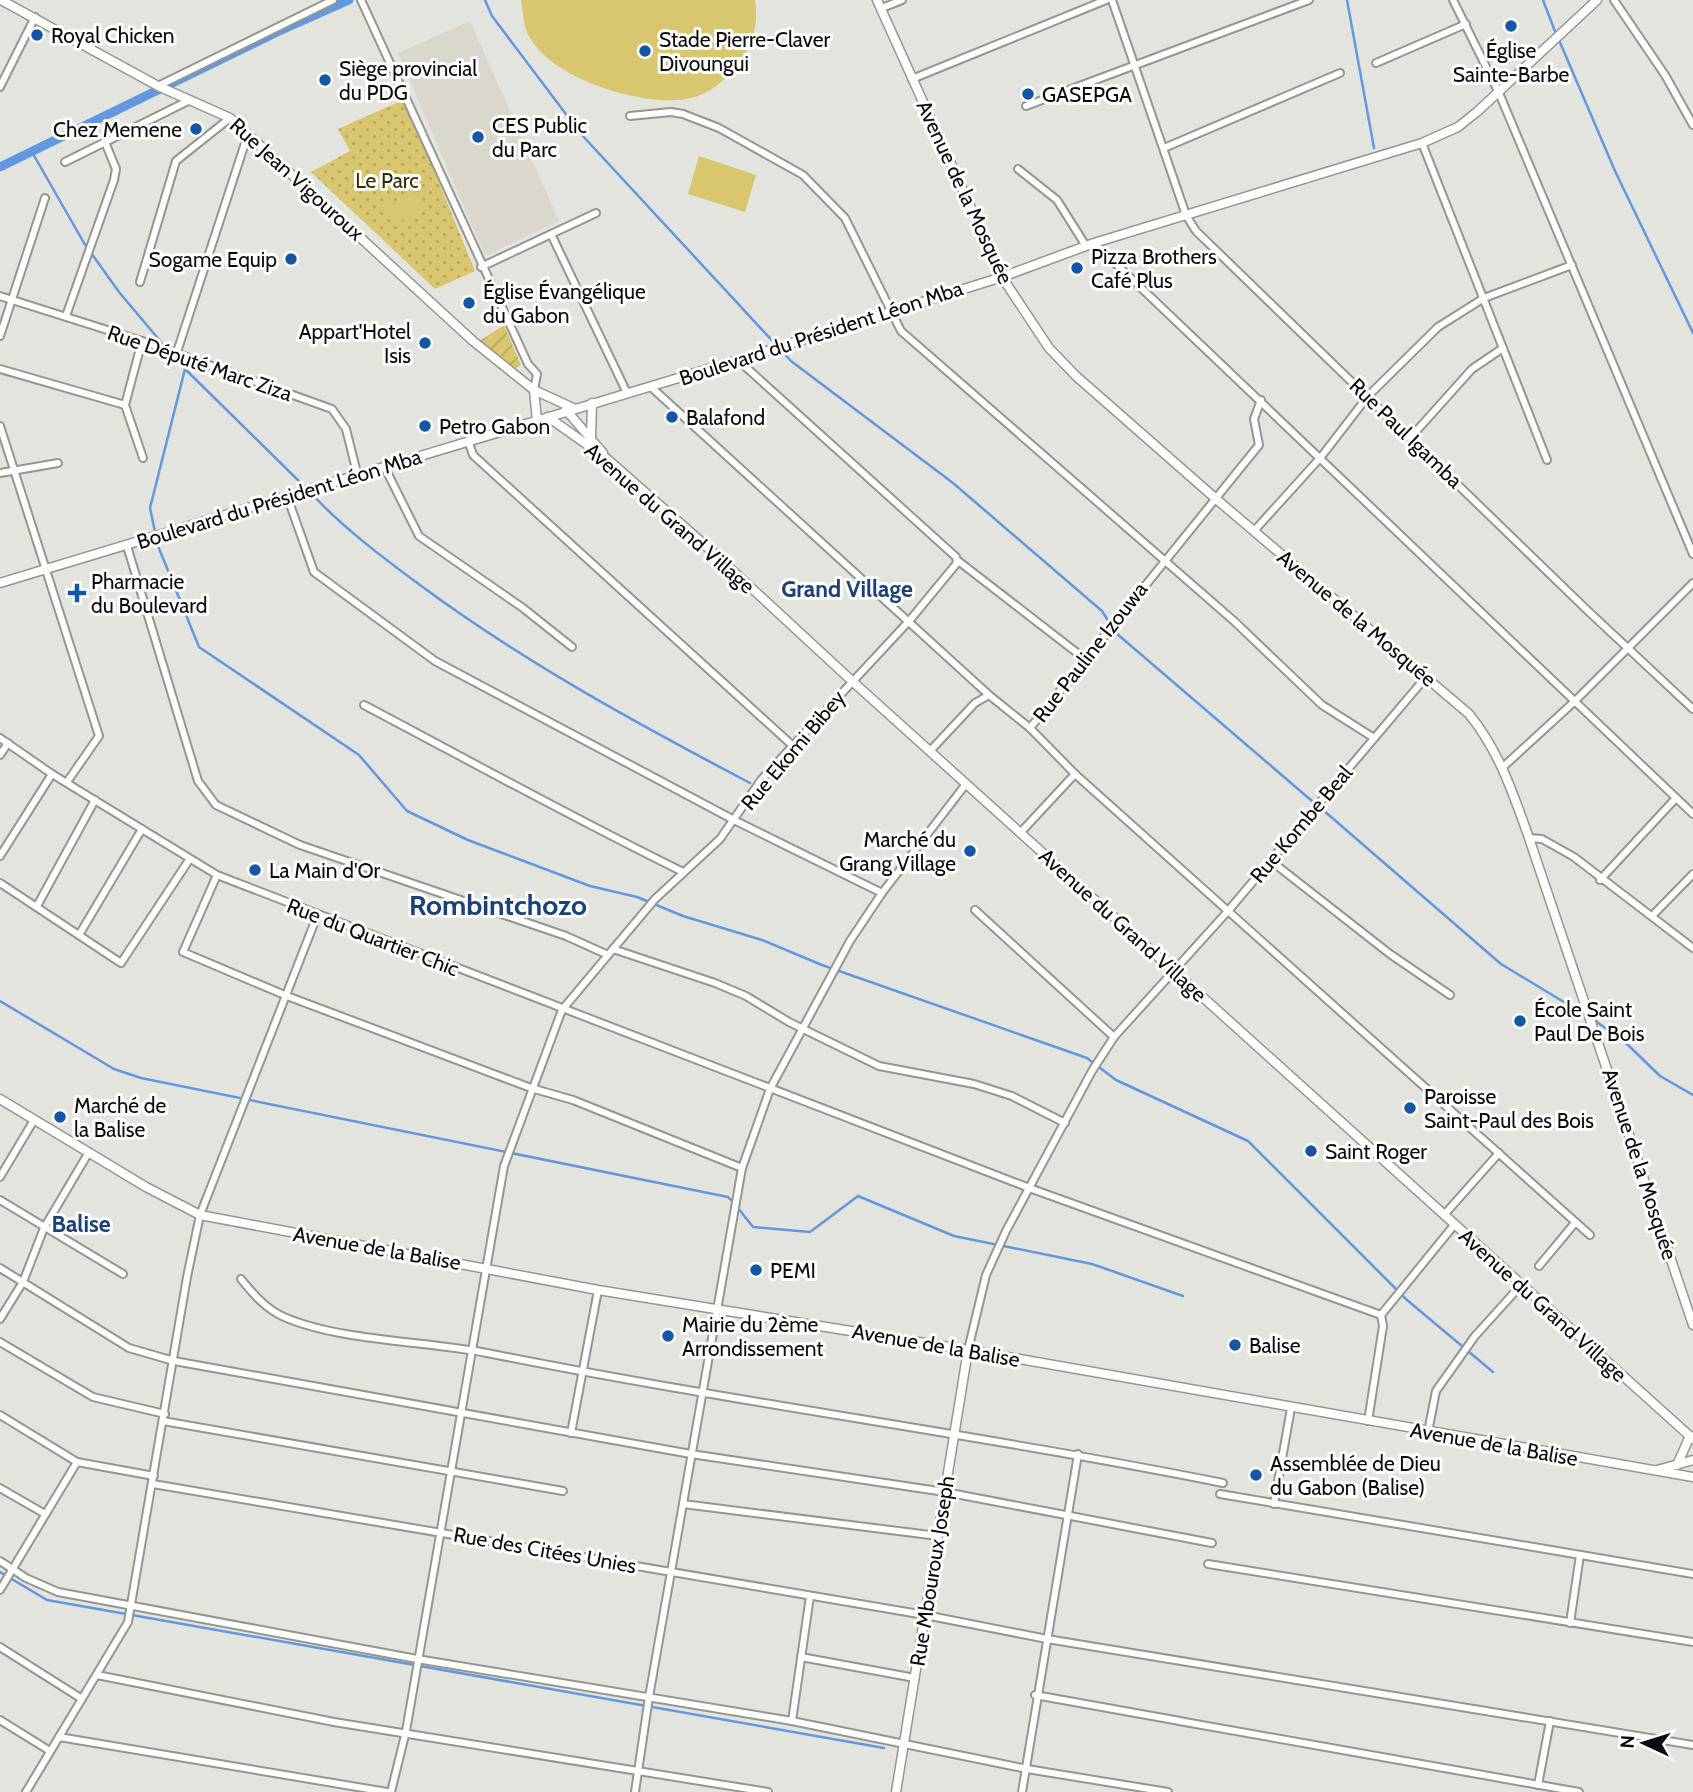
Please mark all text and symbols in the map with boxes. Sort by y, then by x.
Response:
marker: Église Sainte-Barbe [1503,18,1519,34]
place label: Royal Chicken [51,23,175,48]
marker: Royal Chicken [29,27,45,43]
place label: Stade Pierre-Claver Divoungui [659,27,830,76]
place label: Église Sainte-Barbe [1453,38,1570,87]
marker: Stade Pierre-Claver Divoungui [637,43,653,59]
place label: Siège provincial du PDG [339,56,477,105]
marker: Siège provincial du PDG [317,72,333,88]
place label: GASEPGA [1042,82,1132,107]
marker: GASEPGA [1020,86,1036,102]
street label: Avenue de la Mosquée [912,96,1019,288]
street label: Rue Jean Vigouroux [225,112,369,246]
place label: CES Public du Parc [492,113,587,162]
place label: Chez Memene [53,117,182,142]
marker: Chez Memene [188,121,204,137]
marker: CES Public du Parc [470,129,486,145]
park label: Le Parc [355,168,419,193]
place label: Pizza Brothers Café Plus [1091,244,1217,293]
place label: Sogame Equip [149,247,277,272]
marker: Sogame Equip [283,251,299,267]
marker: Pizza Brothers Café Plus [1069,260,1085,276]
street label: Boulevard du Président Léon Mba [676,275,966,391]
place label: Église Évangélique du Gabon [483,279,646,328]
marker: Église Évangélique du Gabon [461,295,477,311]
place label: Appart'Hotel Isis [299,319,411,368]
street label: Rue Député Marc Ziza [104,320,296,406]
marker: Appart'Hotel Isis [417,335,433,351]
street label: Rue Paul Igamba [1344,373,1468,493]
place label: Balafond [686,405,765,430]
marker: Balafond [664,409,680,425]
place label: Petro Gabon [439,414,550,439]
marker: Petro Gabon [417,418,433,434]
street label: Avenue du Grand Village [580,437,760,599]
street label: Boulevard du Président Léon Mba [134,444,424,554]
street label: Avenue de la Mosquée [1273,544,1442,692]
place label: Pharmacie du Boulevard [91,569,207,618]
district label: Grand Village [781,575,913,603]
street label: Rue Pauline Izouwa [1028,577,1152,727]
marker: Pharmacie du Boulevard [69,585,85,601]
street label: Rue Ekomi Bibey [736,685,851,815]
street label: Rue Kombe Beal [1245,760,1357,888]
place label: Marché du Grang Village [839,827,956,876]
marker: Marché du Grang Village [962,843,978,859]
street label: Avenue du Grand Village [1034,843,1212,1007]
place label: La Main d'Or [269,858,381,883]
marker: La Main d'Or [247,862,263,878]
district label: Rombintchozo [409,888,587,922]
street label: Rue du Quartier Chic [284,893,462,981]
place label: École Saint Paul De Bois [1534,997,1645,1046]
marker: École Saint Paul De Bois [1512,1013,1528,1029]
street label: Avenue de la Mosquée [1597,1065,1683,1263]
place label: Paroisse Saint-Paul des Bois [1424,1084,1594,1133]
place label: Marché de la Balise [74,1093,166,1142]
marker: Paroisse Saint-Paul des Bois [1402,1100,1418,1116]
marker: Marché de la Balise [52,1109,68,1125]
place label: Saint Roger [1325,1139,1427,1164]
marker: Saint Roger [1303,1143,1319,1159]
district label: Balise [52,1210,111,1238]
street label: Avenue de la Balise [291,1221,463,1275]
street label: Avenue du Grand Village [1454,1223,1632,1387]
place label: PEMI [770,1258,816,1283]
marker: PEMI [748,1262,764,1278]
place label: Mairie du 2ème Arrondissement [682,1312,823,1361]
street label: Avenue de la Balise [850,1318,1022,1372]
marker: Mairie du 2ème Arrondissement [660,1328,676,1344]
place label: Balise [1249,1333,1301,1358]
marker: Balise [1227,1337,1243,1353]
street label: Avenue de la Balise [1408,1417,1580,1471]
place label: Assemblée de Dieu du Gabon (Balise) [1270,1451,1441,1500]
marker: Assemblée de Dieu du Gabon (Balise) [1248,1467,1264,1483]
street label: Rue Mbouroux Joseph [905,1474,959,1668]
street label: Rue des Citées Unies [452,1522,639,1578]
north arrow [1609,1708,1679,1778]
text: N [1616,1734,1639,1749]

